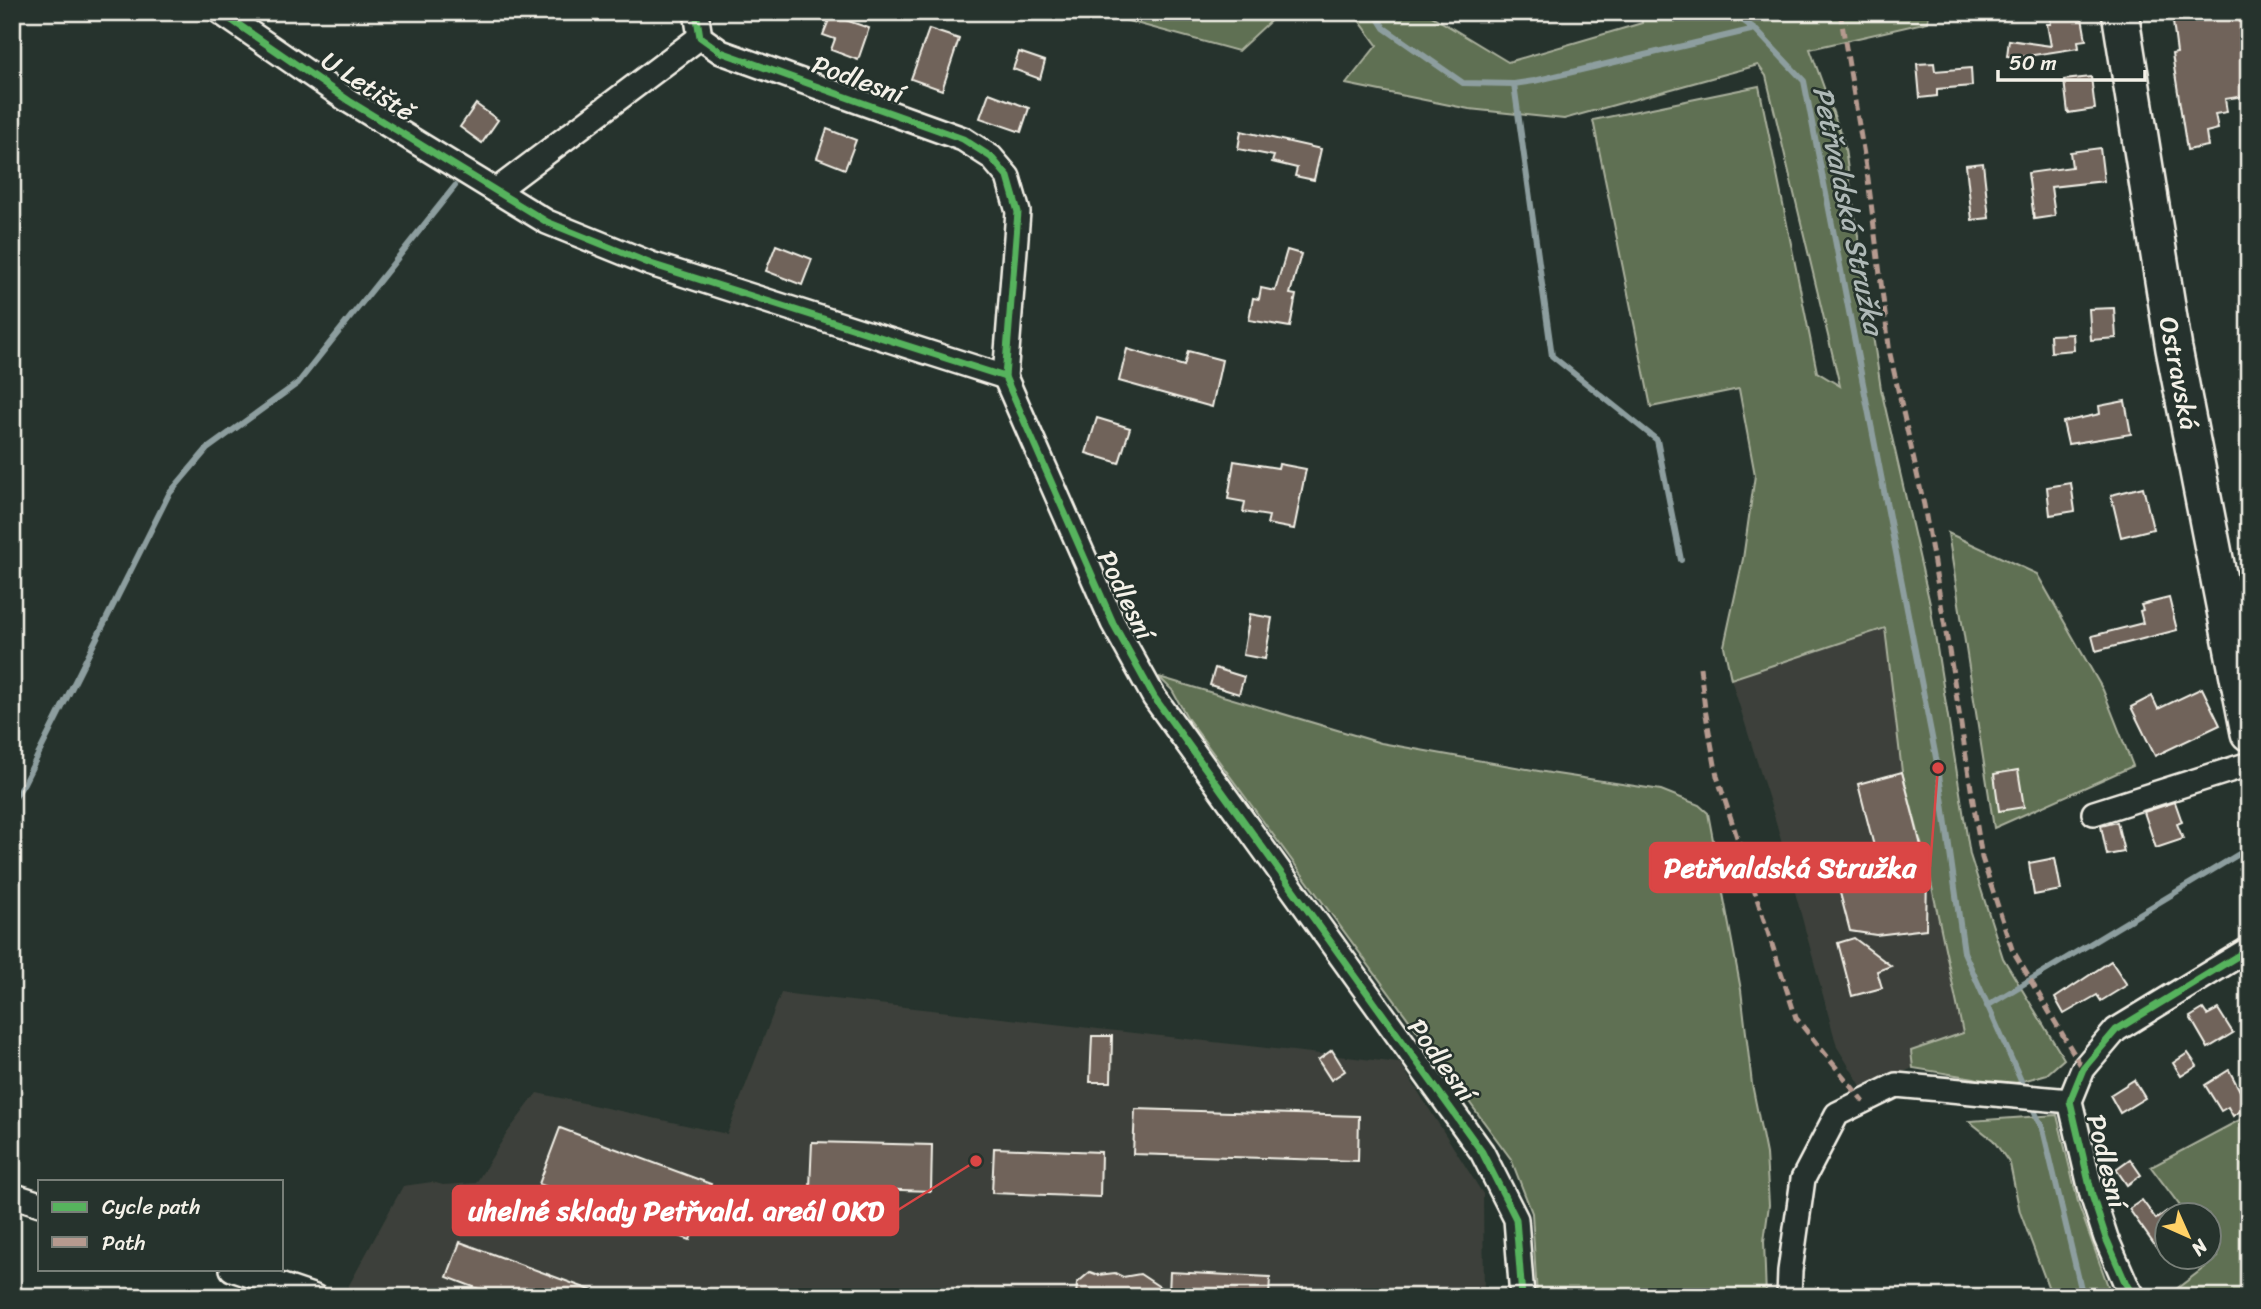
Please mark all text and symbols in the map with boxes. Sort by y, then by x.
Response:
street label: U Letiště [312,38,426,135]
scale bar [1998,38,2146,82]
street label: Podlesní [805,41,913,118]
text: 50 m [2009,44,2057,82]
water label: Petřvaldská Stružka [1798,81,1900,343]
street label: Ostravská [2145,312,2213,434]
street label: Podlesní [1084,542,1169,650]
callout: Petřvaldská Stružka [1650,843,1930,892]
text: Petřvaldská Stružka [1664,843,1917,892]
street label: Podlesní [1395,1008,1490,1114]
street label: Podlesní [2073,1109,2142,1216]
legend [38,1180,284,1270]
callout: uhelné sklady Petřvald. areál OKD [453,1186,898,1235]
text: uhelné sklady Petřvald. areál OKD [468,1186,884,1235]
text: Cycle path [102,1188,201,1226]
north arrow [2152,1200,2222,1270]
text: Path [102,1224,145,1262]
text: N [2183,1231,2217,1265]

